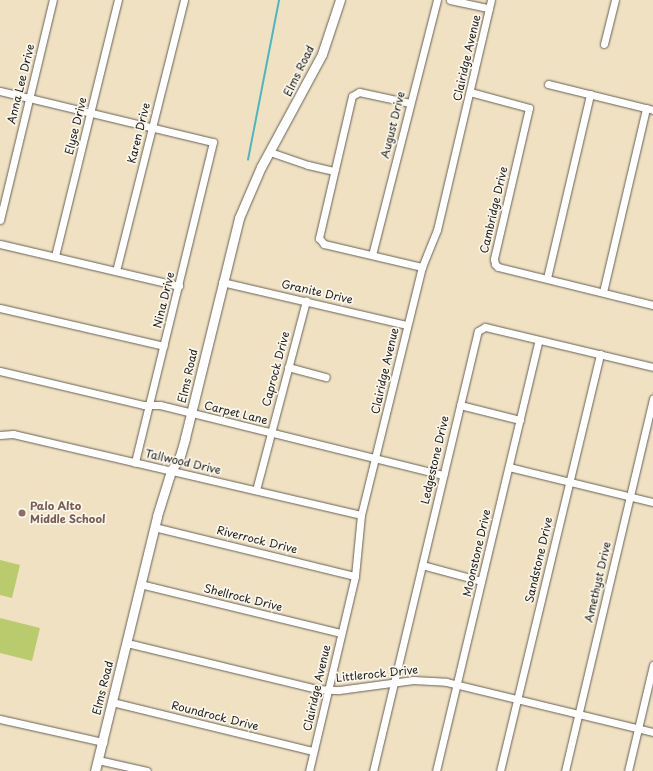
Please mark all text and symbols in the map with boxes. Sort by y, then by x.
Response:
street label: Clairidge Avenue [451,13,483,103]
street label: Anna Lee Drive [5,43,37,125]
street label: Elms Road [281,43,317,99]
street label: August Drive [378,90,408,160]
street label: Elyse Drive [63,96,89,156]
street label: Karen Drive [125,101,153,165]
street label: Cambridge Drive [478,165,510,255]
street label: Nina Drive [151,271,177,329]
street label: Granite Drive [280,277,354,307]
street label: Clairidge Avenue [369,326,401,416]
street label: Caprock Drive [260,331,292,407]
street label: Elms Road [175,348,201,404]
street label: Carpet Lane [202,399,270,427]
street label: Ledgestone Drive [418,415,452,505]
street label: Tallwood Drive [144,447,222,477]
place label: Palo Alto Middle School [30,500,106,526]
marker: Palo Alto Middle School [17,508,27,518]
street label: Moonstone Drive [460,508,494,598]
street label: Sandstone Drive [523,516,555,604]
street label: Riverrock Drive [216,524,298,556]
street label: Amethyst Drive [582,540,614,624]
street label: Shellrock Drive [203,582,283,614]
street label: Clairidge Avenue [301,643,333,733]
street label: Elms Road [90,660,116,716]
street label: Littlerock Drive [336,663,418,685]
street label: Roundrock Drive [171,699,259,733]

